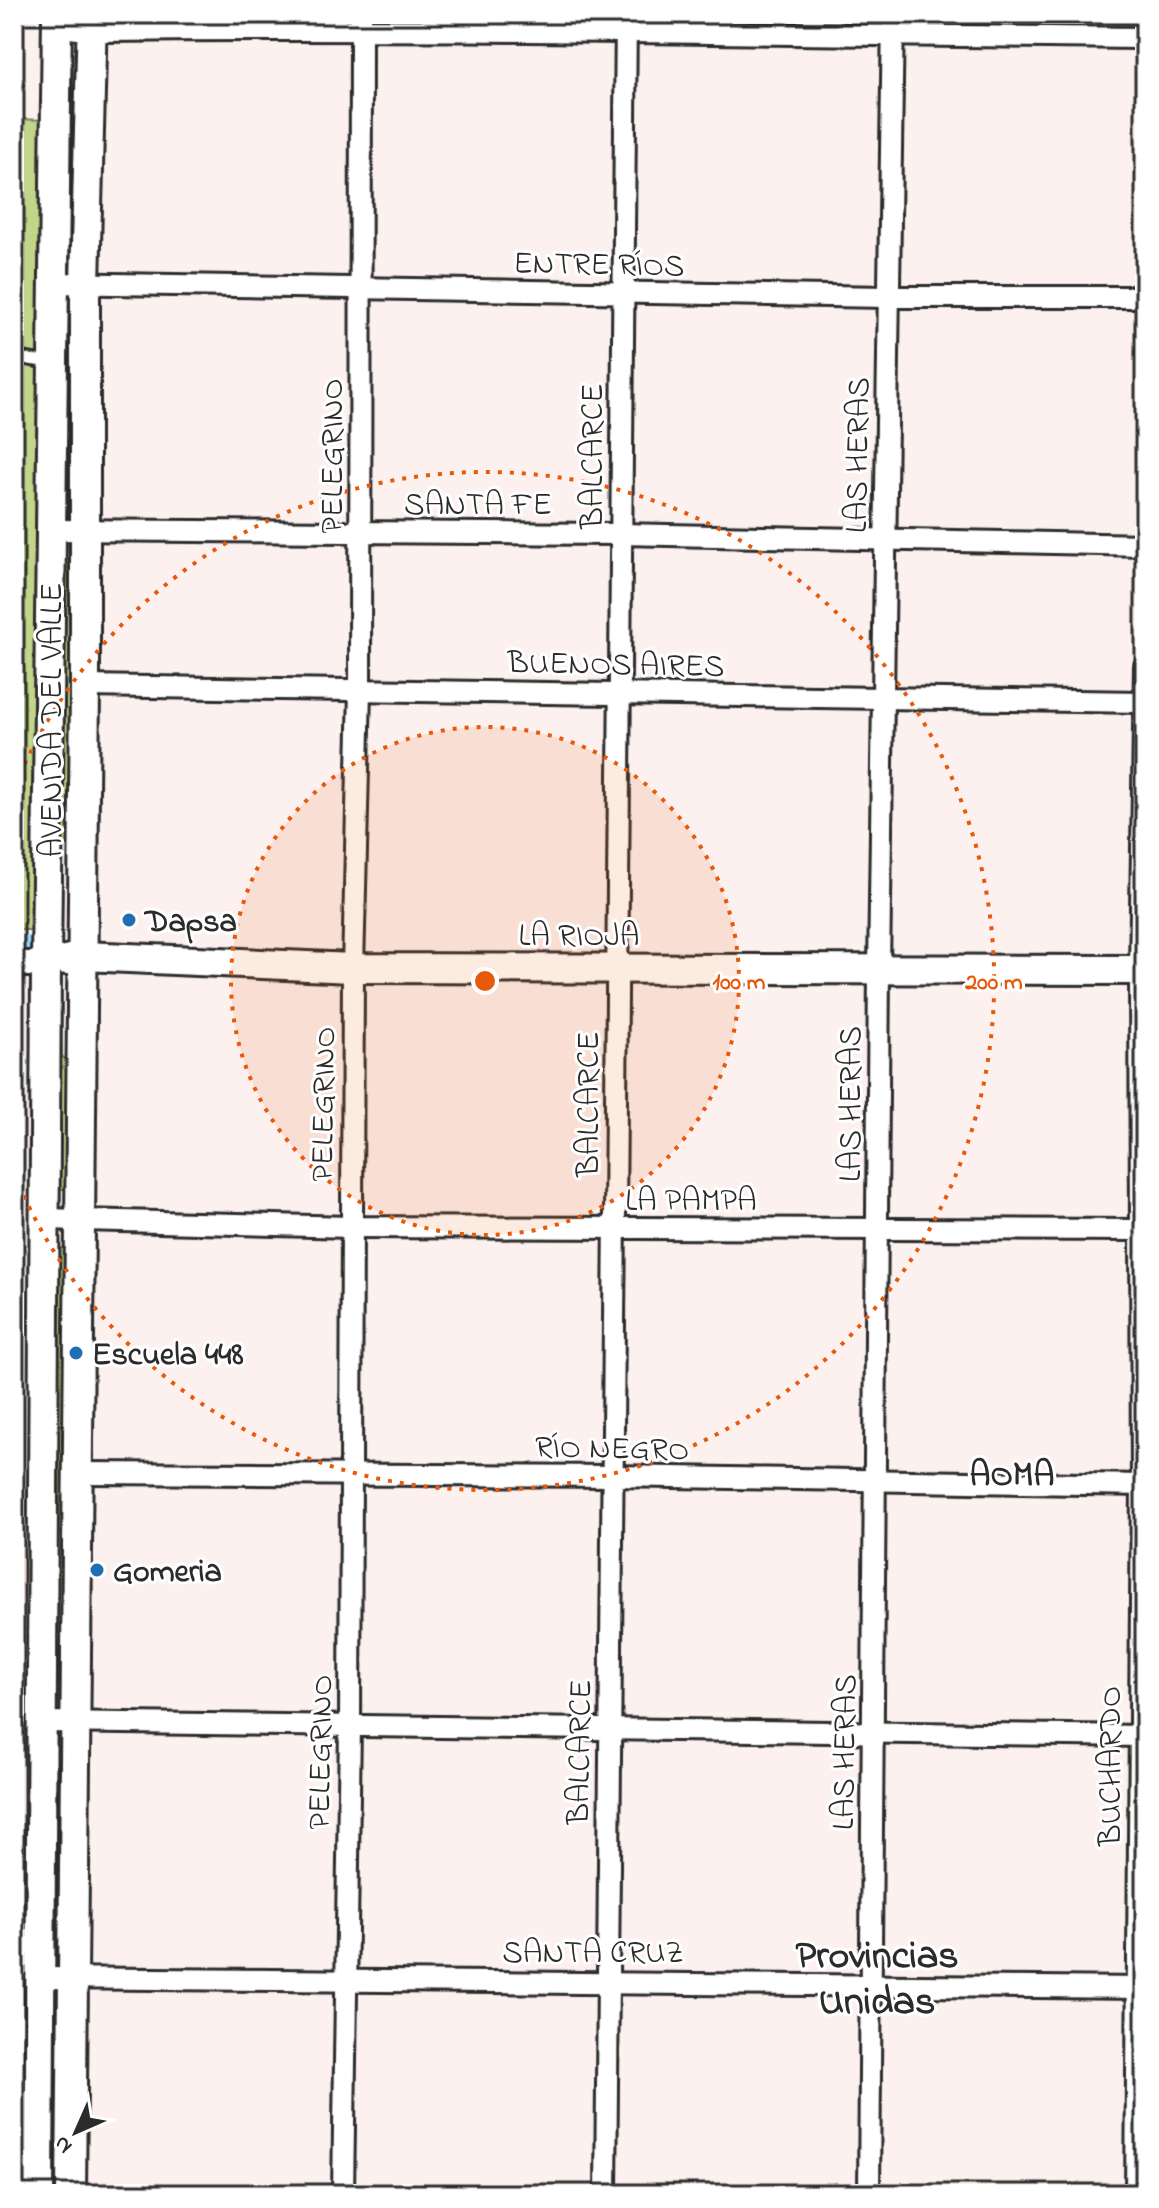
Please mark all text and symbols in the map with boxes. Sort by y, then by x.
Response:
street label: ENTRE RÍOS [513,242,685,291]
street label: LAS HERAS [835,377,884,533]
street label: PELEGRINO [311,378,358,534]
street label: BALCARCE [571,383,618,530]
street label: SANTA FE [404,483,552,530]
street label: AVENIDA DEL VALLE [30,582,77,858]
street label: BUENOS AIRES [506,641,725,692]
place label: Dapsa [143,900,237,947]
marker: Dapsa [120,911,138,929]
street label: LA RIOJA [518,914,640,961]
text: 100 m [713,966,766,1001]
text: 200 m [964,966,1023,1001]
centre of rings [471,967,499,995]
street label: PELEGRINO [301,1026,350,1182]
street label: LAS HERAS [829,1026,876,1182]
street label: BALCARCE [567,1031,614,1178]
street label: LA PAMPA [625,1179,757,1226]
place label: Escuela 448 [92,1333,243,1380]
marker: Escuela 448 [67,1344,85,1362]
street label: RÍO NEGRO [534,1426,690,1475]
district label: AOMA [970,1452,1054,1502]
place label: Gomeria [113,1550,222,1597]
marker: Gomeria [88,1561,106,1579]
street label: PELEGRINO [298,1674,347,1830]
street label: LAS HERAS [822,1674,871,1830]
street label: BALCARCE [557,1679,606,1826]
street label: BUCHARDO [1089,1686,1136,1847]
district label: Provincias Unidas [795,1928,959,2033]
street label: SANTA CRUZ [502,1931,684,1978]
north arrow [36,2092,116,2172]
text: N [47,2127,81,2161]

